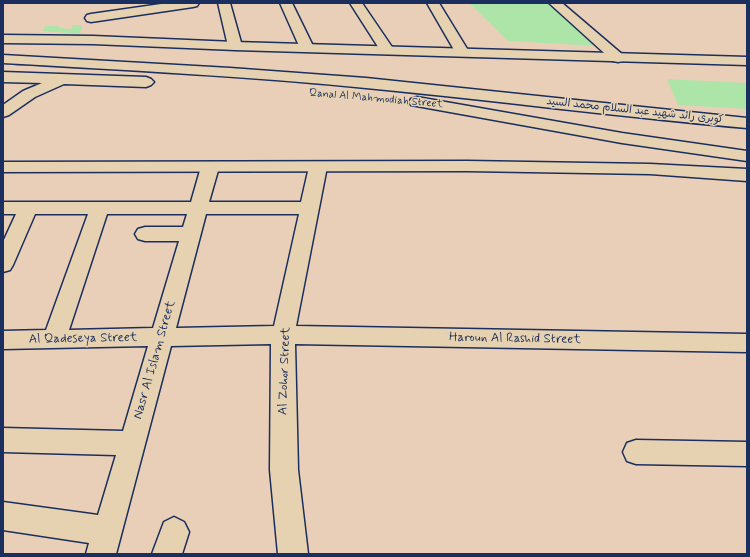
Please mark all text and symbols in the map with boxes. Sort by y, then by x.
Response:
street label: Qanal Al Mahmodiah Street [308,87,444,111]
street label: كوبرى رائد شهيد عبد السلام محمد السيد [546,95,724,127]
street label: Nasr Al Islam Street [131,299,179,421]
street label: Al Zohor Street [276,327,294,415]
street label: Al Qadeseya Street [28,330,138,348]
street label: Haroun Al Rashid Street [449,330,581,348]

